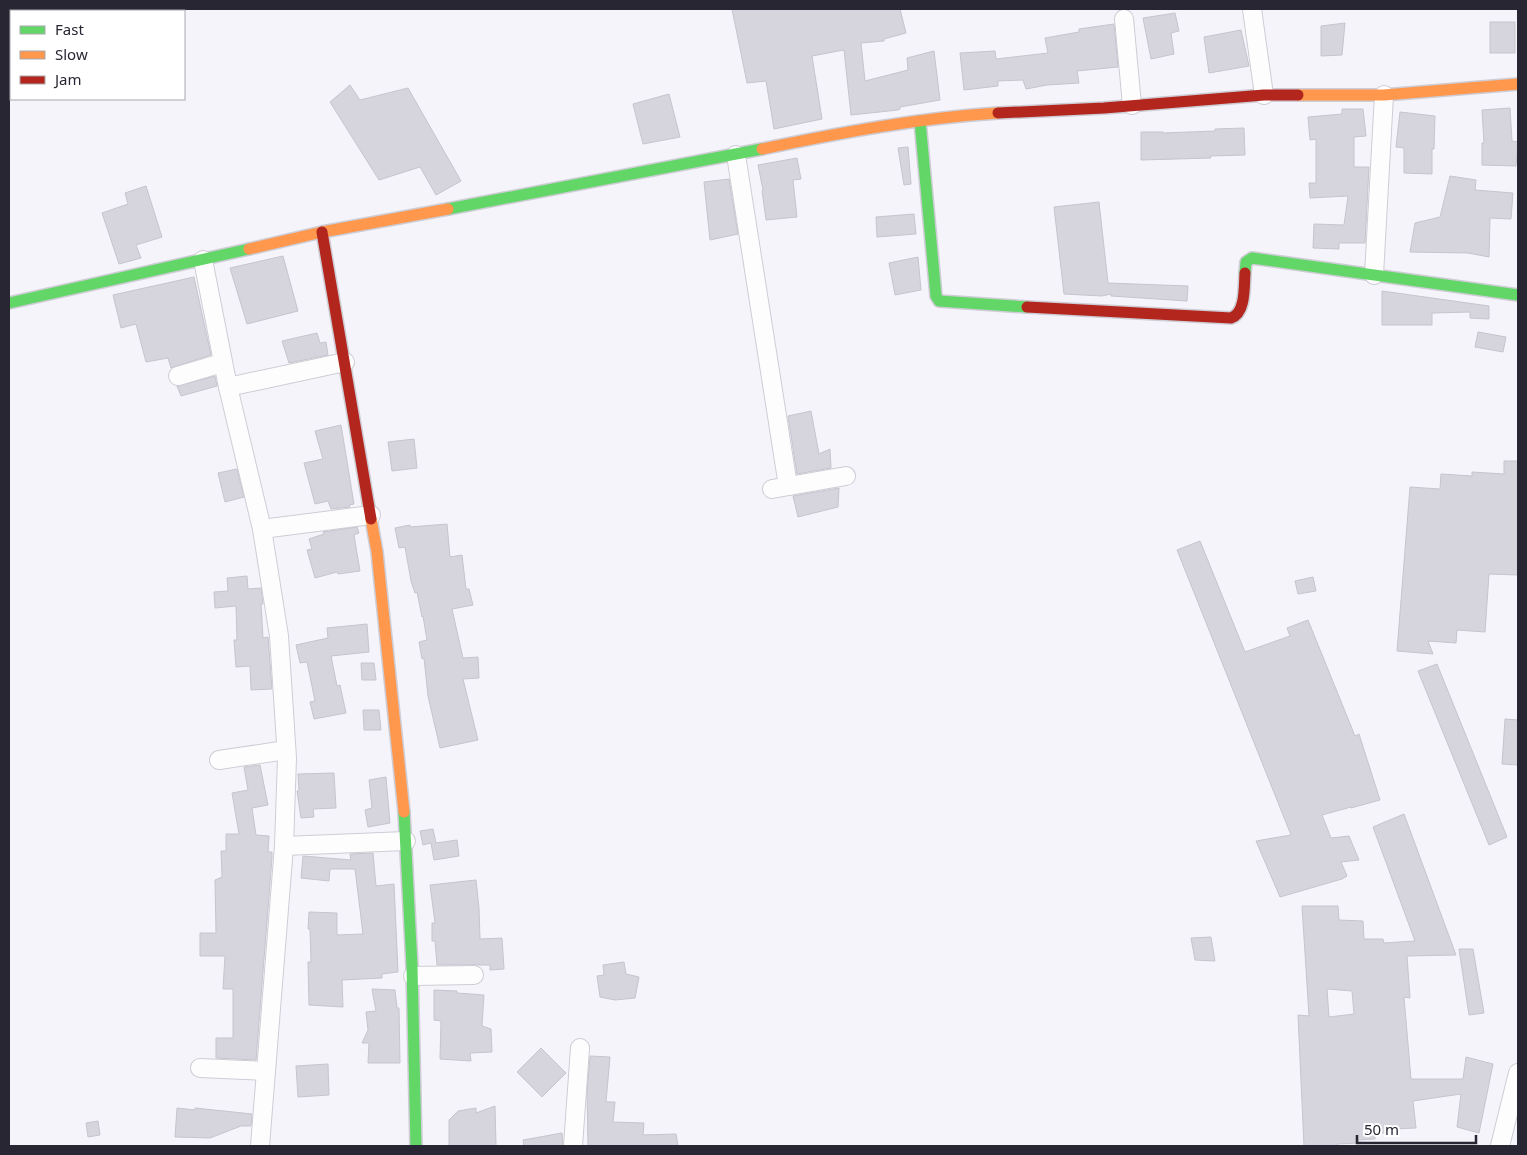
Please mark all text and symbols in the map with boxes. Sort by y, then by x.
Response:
legend [10,10,185,100]
text: Fast [55,19,84,39]
text: Slow [55,44,88,64]
text: Jam [53,69,82,89]
scale bar [1357,1112,1476,1144]
text: 50 m [1364,1119,1399,1139]

